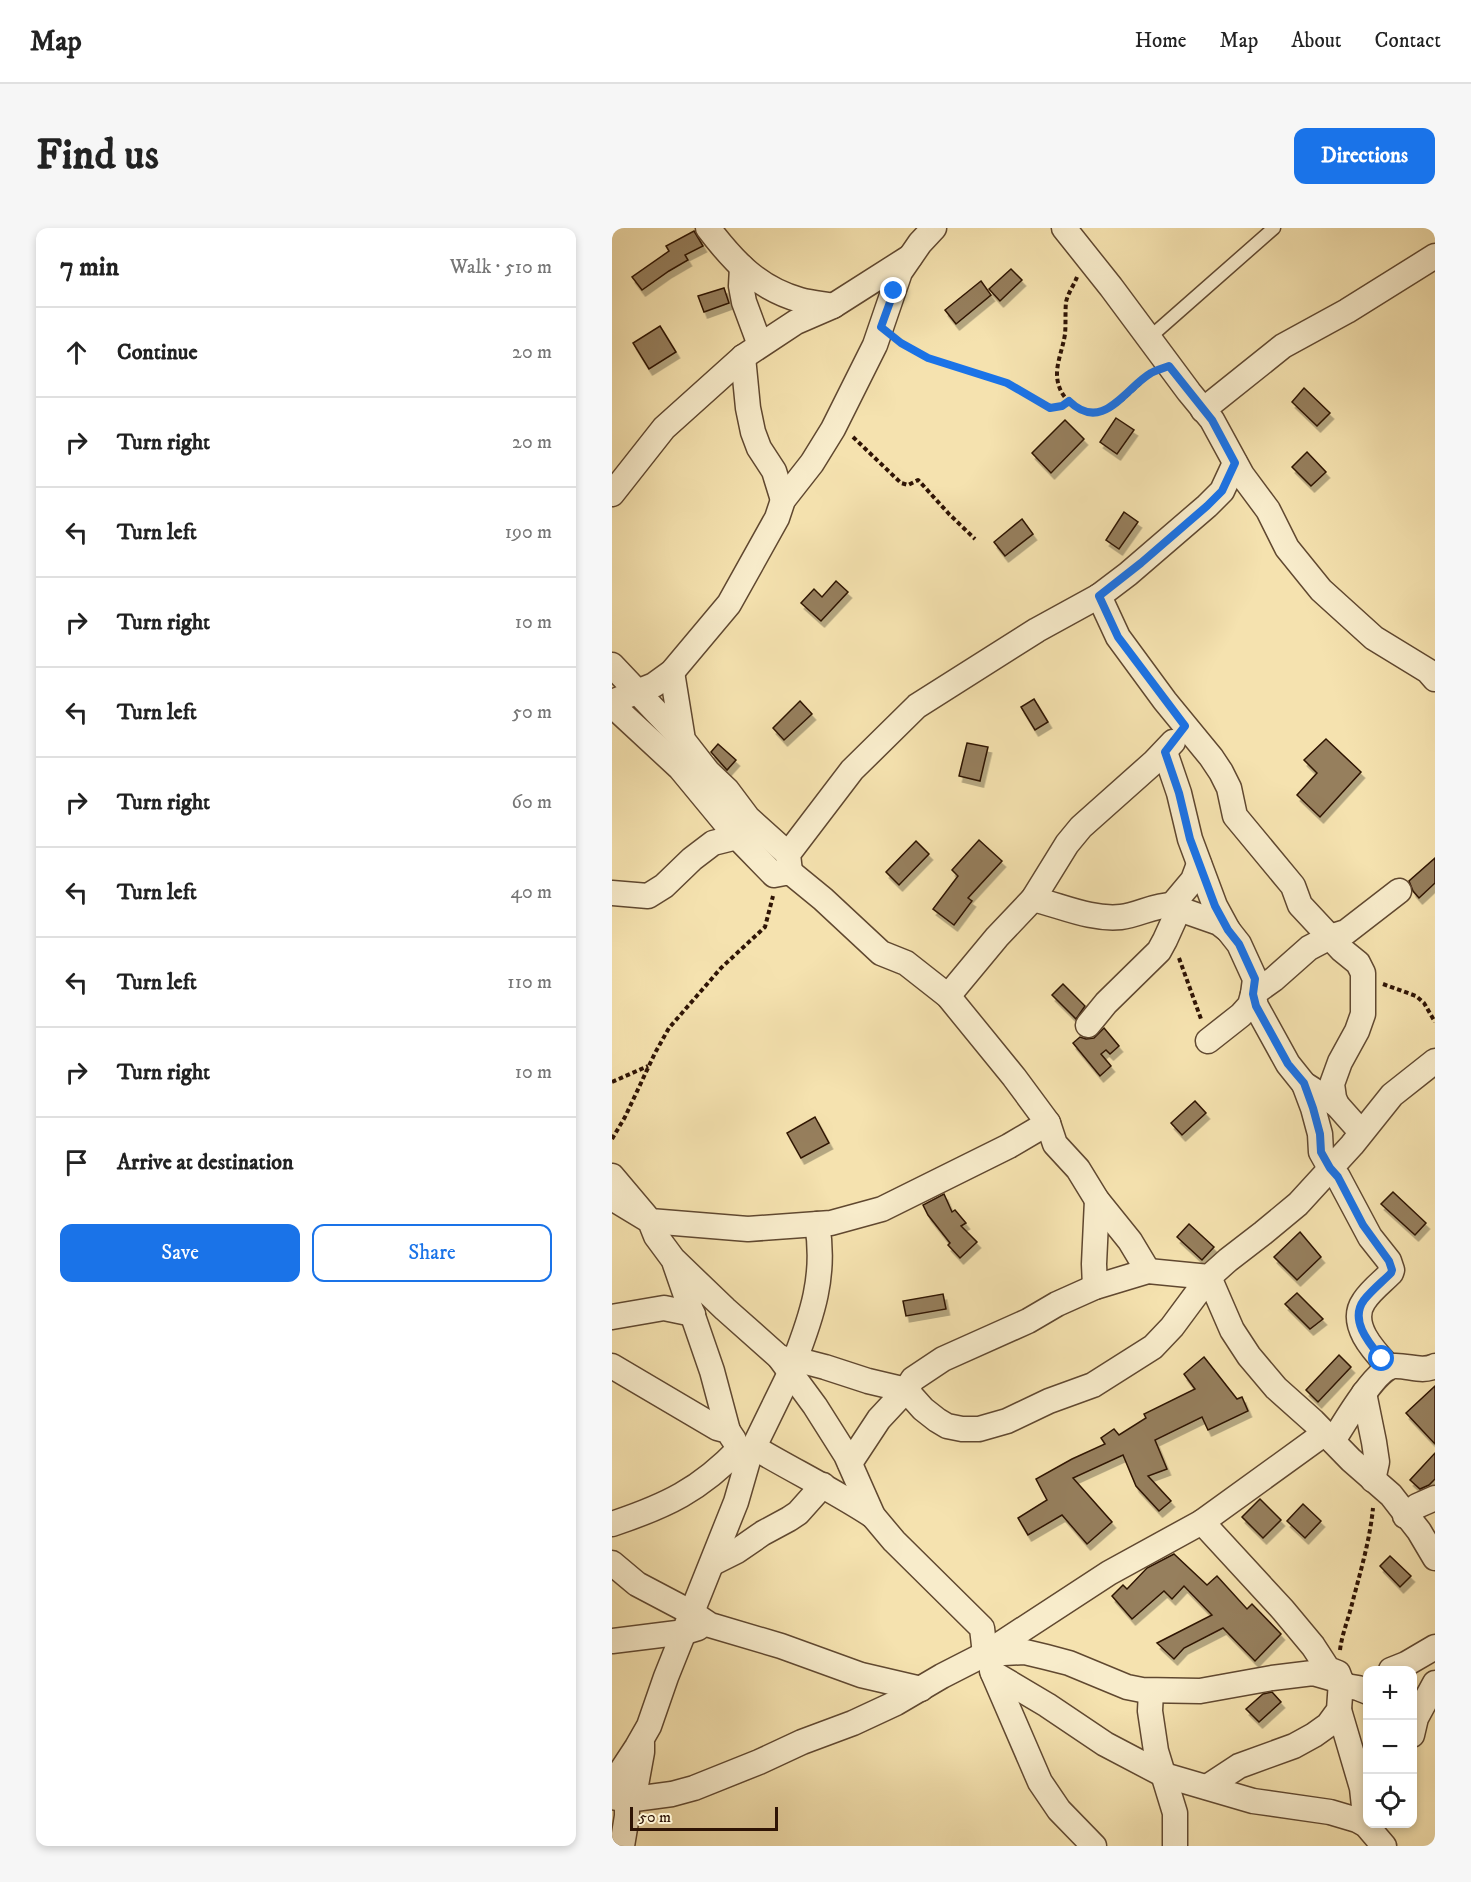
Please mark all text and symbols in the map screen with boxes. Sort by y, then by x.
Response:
text: Map [30,24,82,59]
text: Home [1135,28,1187,54]
text: Map [1220,28,1258,54]
text: About [1291,28,1342,54]
text: Contact [1375,28,1441,54]
button: Directions [1294,128,1435,184]
text: Find us [36,130,159,182]
text: 7 min [60,251,119,284]
text: Walk · 510 m [450,255,552,280]
route end [880,277,906,303]
icon: ahead [60,336,93,369]
text: Continue [117,339,198,366]
text: 20 m [512,340,552,365]
icon: right [60,426,93,459]
text: Turn right [117,429,210,456]
text: 20 m [512,430,552,455]
icon: left [60,516,93,549]
text: Turn left [117,519,197,546]
text: 190 m [505,520,552,545]
icon: right [60,606,93,639]
text: Turn right [117,609,210,636]
text: 10 m [515,610,552,635]
icon: left [60,696,93,729]
text: Turn left [117,699,197,726]
text: 50 m [512,700,552,725]
icon: right [60,786,93,819]
text: Turn right [117,789,210,816]
text: 60 m [512,790,552,815]
icon: left [60,876,93,909]
text: Turn left [117,879,197,906]
text: 40 m [510,880,552,905]
icon: left [60,966,93,999]
text: Turn left [117,969,197,996]
text: 110 m [507,970,552,995]
icon: right [60,1056,93,1089]
text: Turn right [117,1059,210,1086]
text: 10 m [515,1060,552,1085]
icon: arrive [60,1146,93,1179]
text: Arrive at destination [117,1149,294,1176]
button: Save [60,1224,300,1282]
button: Share [312,1224,552,1282]
route start [1368,1345,1394,1371]
map controls [1363,1666,1417,1828]
button: + [1363,1666,1417,1720]
button: − [1363,1720,1417,1774]
button: locate [1363,1774,1417,1828]
scale bar [630,1804,778,1832]
text: 50 m [639,1807,671,1827]

